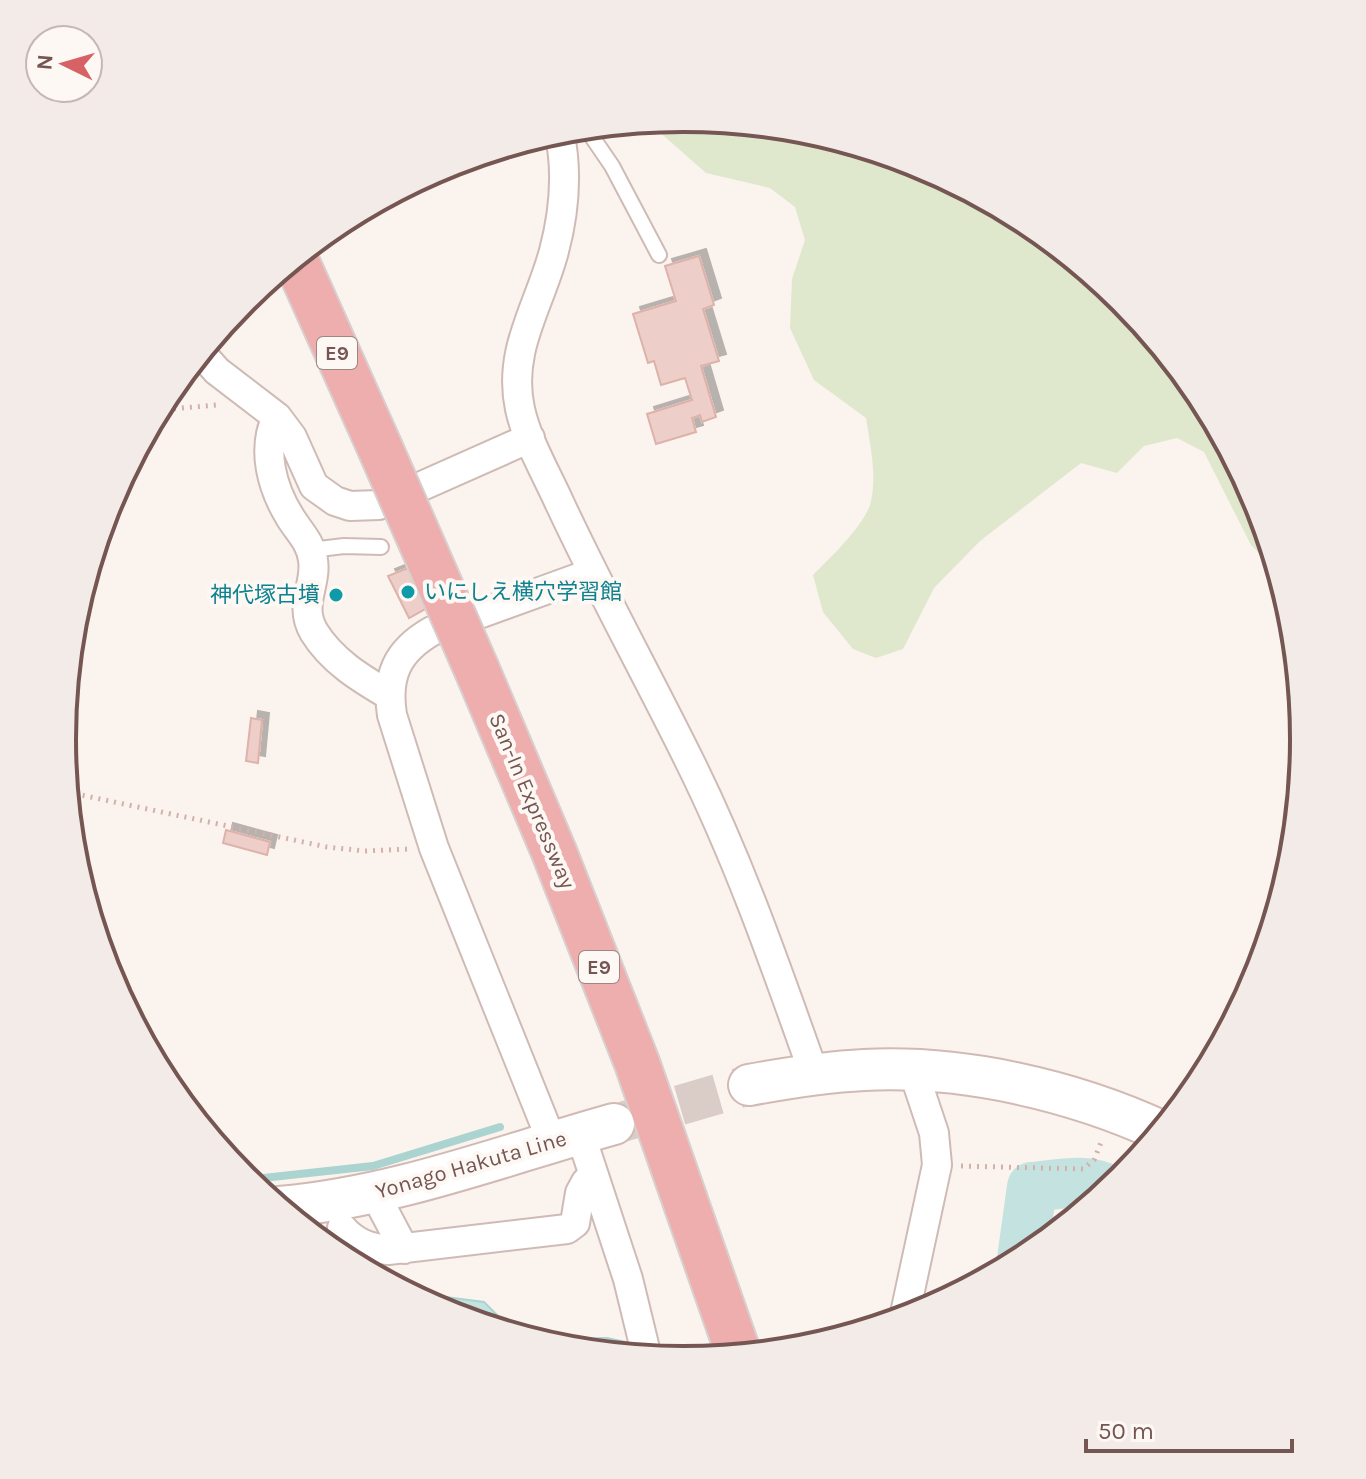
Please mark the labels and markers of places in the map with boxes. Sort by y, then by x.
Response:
place label: いにしえ横穴学習館 [424,579,622,605]
place label: 神代塚古墳 [210,582,320,608]
marker: いにしえ横穴学習館 [399,583,417,601]
marker: 神代塚古墳 [327,586,345,604]

